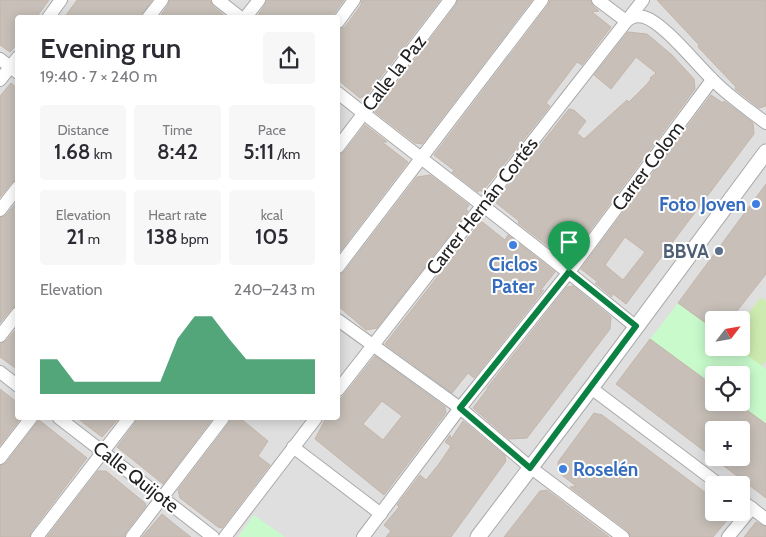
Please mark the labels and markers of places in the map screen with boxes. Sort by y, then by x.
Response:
place label: Foto Joven [659,193,746,216]
marker: Foto Joven [750,198,762,210]
pin [548,221,590,272]
marker: Ciclos Pater [507,239,519,251]
place label: BBVA [663,240,709,263]
marker: BBVA [713,245,725,257]
place label: Ciclos Pater [489,253,537,298]
place label: Roselén [573,458,638,481]
marker: Roselén [557,463,569,475]

